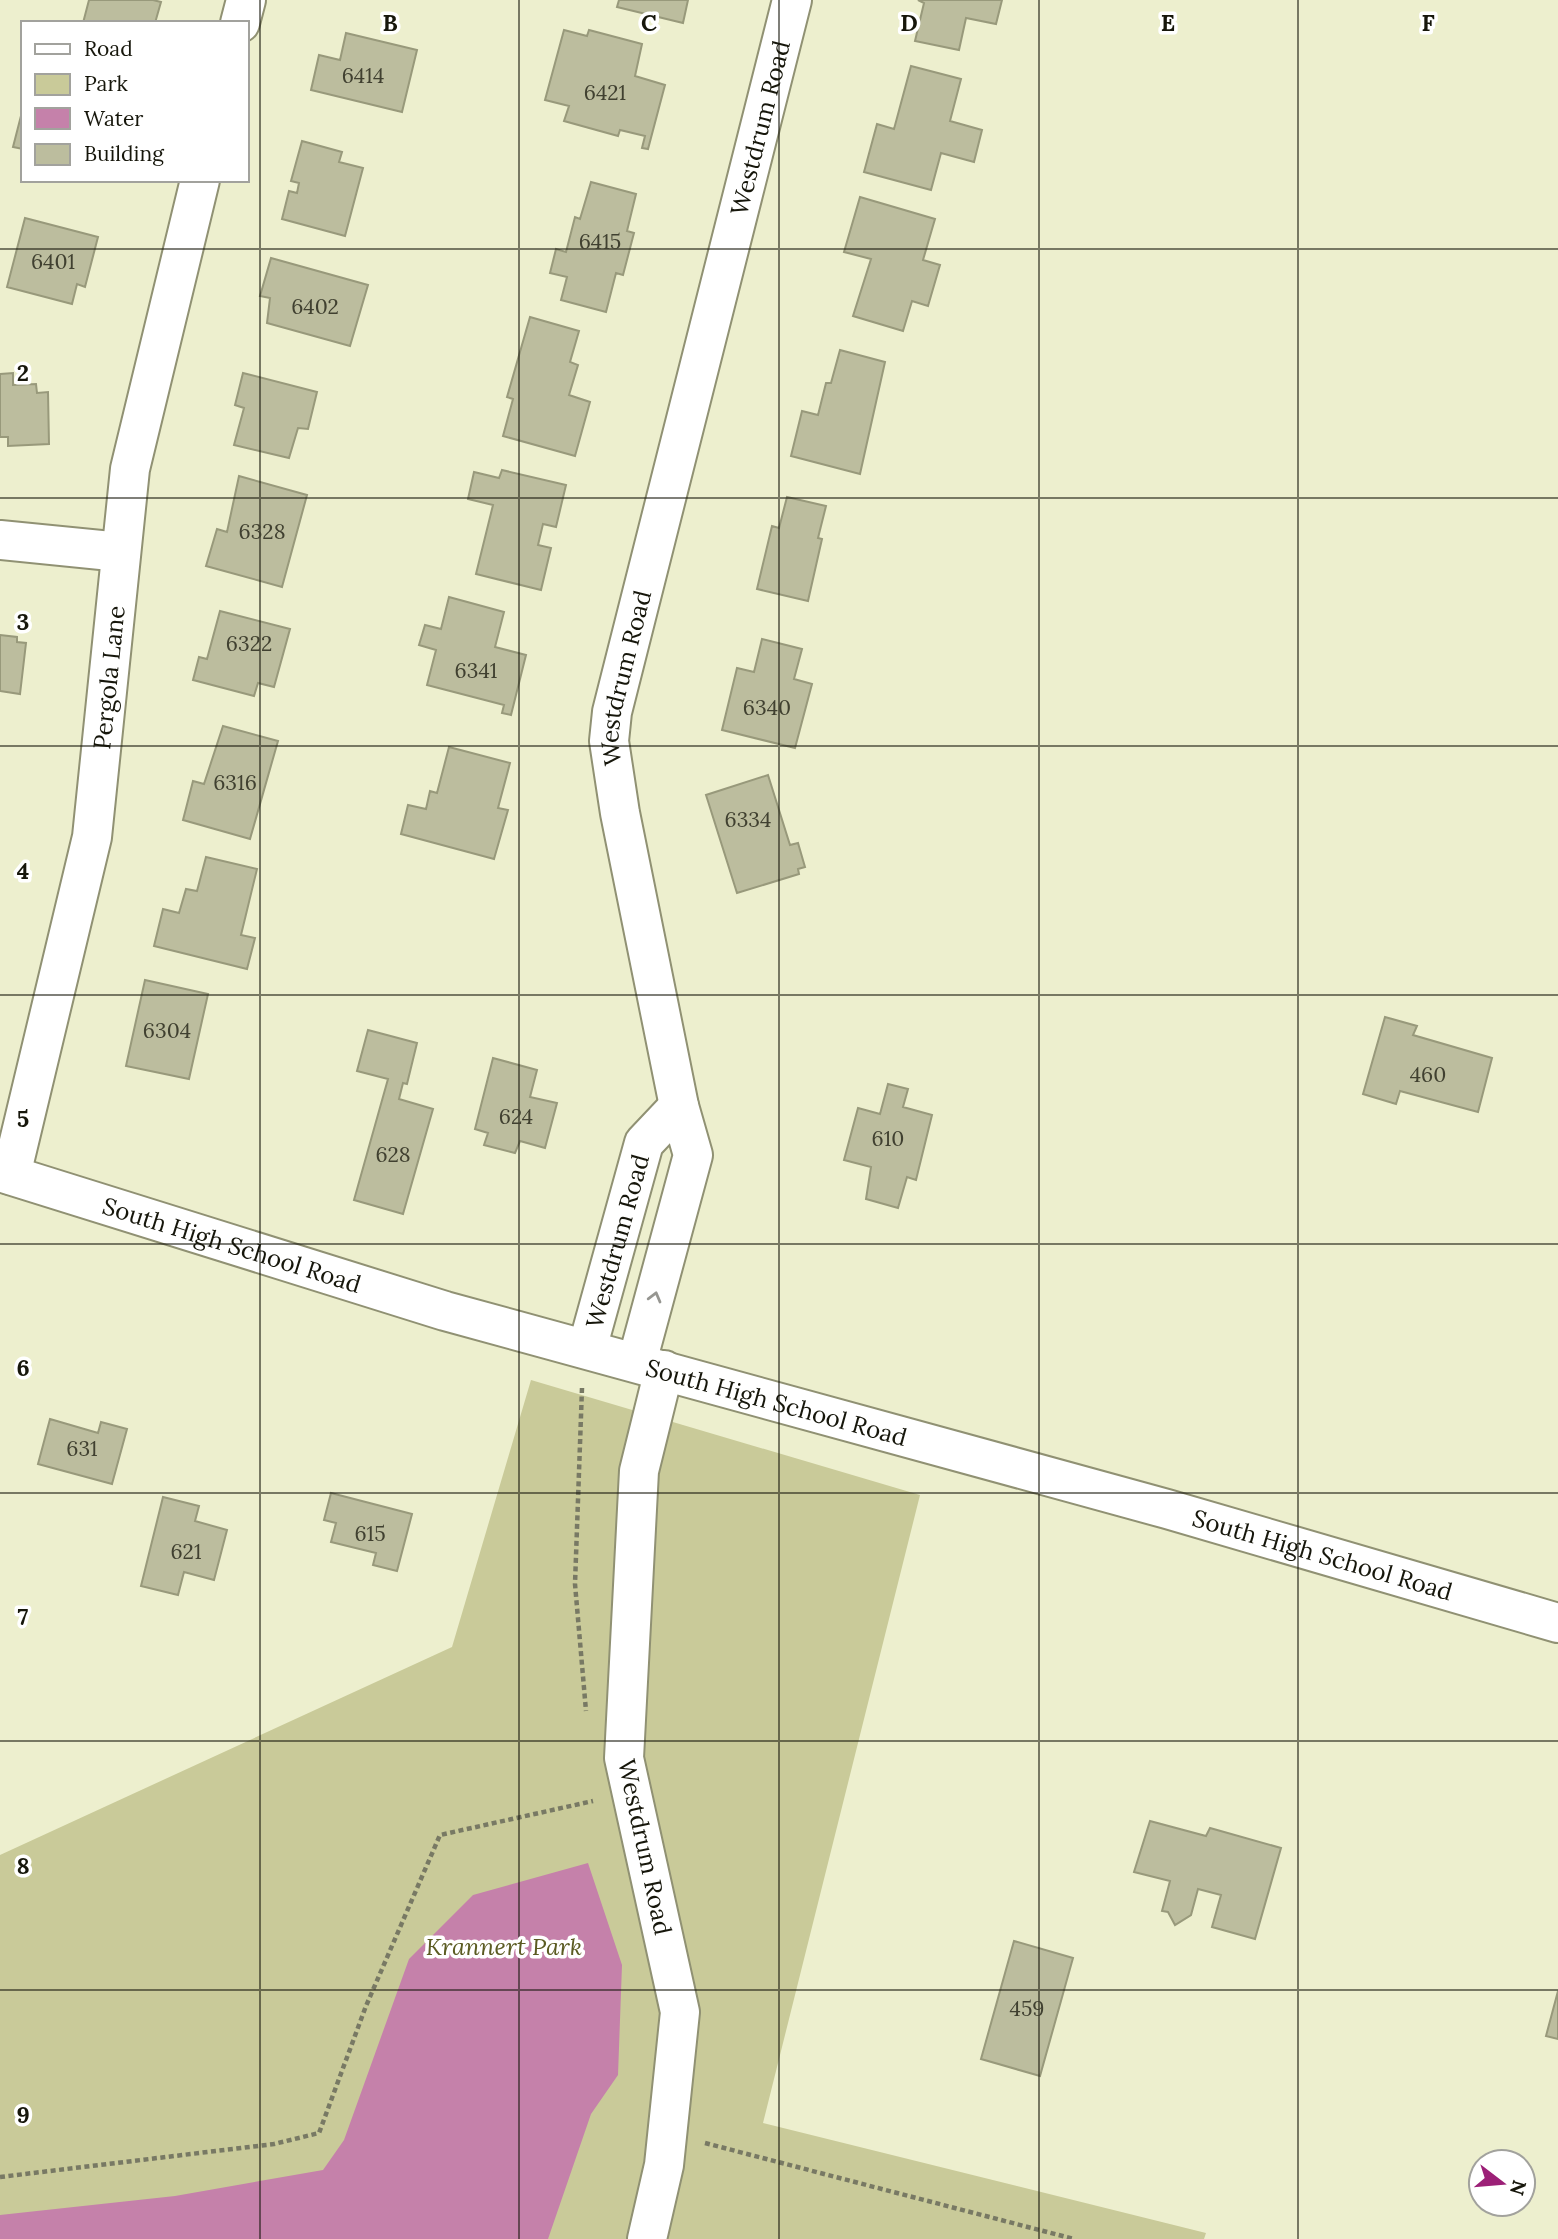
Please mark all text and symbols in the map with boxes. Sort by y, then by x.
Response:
text: B [382,8,398,37]
text: C [641,8,657,37]
text: D [900,8,918,37]
text: E [1161,8,1175,37]
text: F [1421,8,1435,37]
legend [21,21,248,182]
text: Road [84,35,133,62]
street label: Westdrum Road [723,37,797,218]
house number: 6414 [342,62,384,89]
text: Park [84,70,128,97]
house number: 6421 [584,79,626,106]
text: Water [84,105,143,132]
text: Building [84,140,164,167]
house number: 6415 [579,228,621,255]
house number: 6401 [31,248,75,275]
house number: 6402 [291,293,339,320]
text: 2 [17,358,29,387]
house number: 6328 [239,518,285,545]
street label: Westdrum Road [593,587,658,768]
street label: Pergola Lane [86,604,131,751]
text: 3 [17,607,29,636]
house number: 6322 [226,630,272,657]
house number: 6341 [455,657,497,684]
house number: 6340 [743,694,791,721]
house number: 6316 [213,769,257,796]
house number: 6334 [725,806,771,833]
text: 4 [17,856,29,885]
house number: 6304 [143,1017,191,1044]
house number: 460 [1410,1061,1446,1088]
house number: 624 [499,1103,533,1130]
text: 5 [17,1104,29,1133]
house number: 610 [872,1125,904,1152]
house number: 628 [375,1141,411,1168]
street label: Westdrum Road [578,1151,656,1331]
street label: South High School Road [99,1190,365,1299]
one-way arrow [646,1291,661,1303]
street label: South High School Road [643,1351,911,1452]
text: 6 [16,1353,30,1382]
house number: 631 [66,1435,98,1462]
street label: South High School Road [1189,1502,1456,1607]
house number: 615 [354,1520,386,1547]
house number: 621 [170,1538,202,1565]
text: 7 [18,1602,29,1631]
street label: Westdrum Road [611,1756,679,1938]
text: 8 [16,1851,30,1880]
park label: Krannert Park [426,1931,582,1962]
house number: 459 [1010,1995,1044,2022]
text: 9 [16,2100,30,2129]
north arrow [1467,2148,1537,2218]
text: N [1505,2177,1532,2198]

